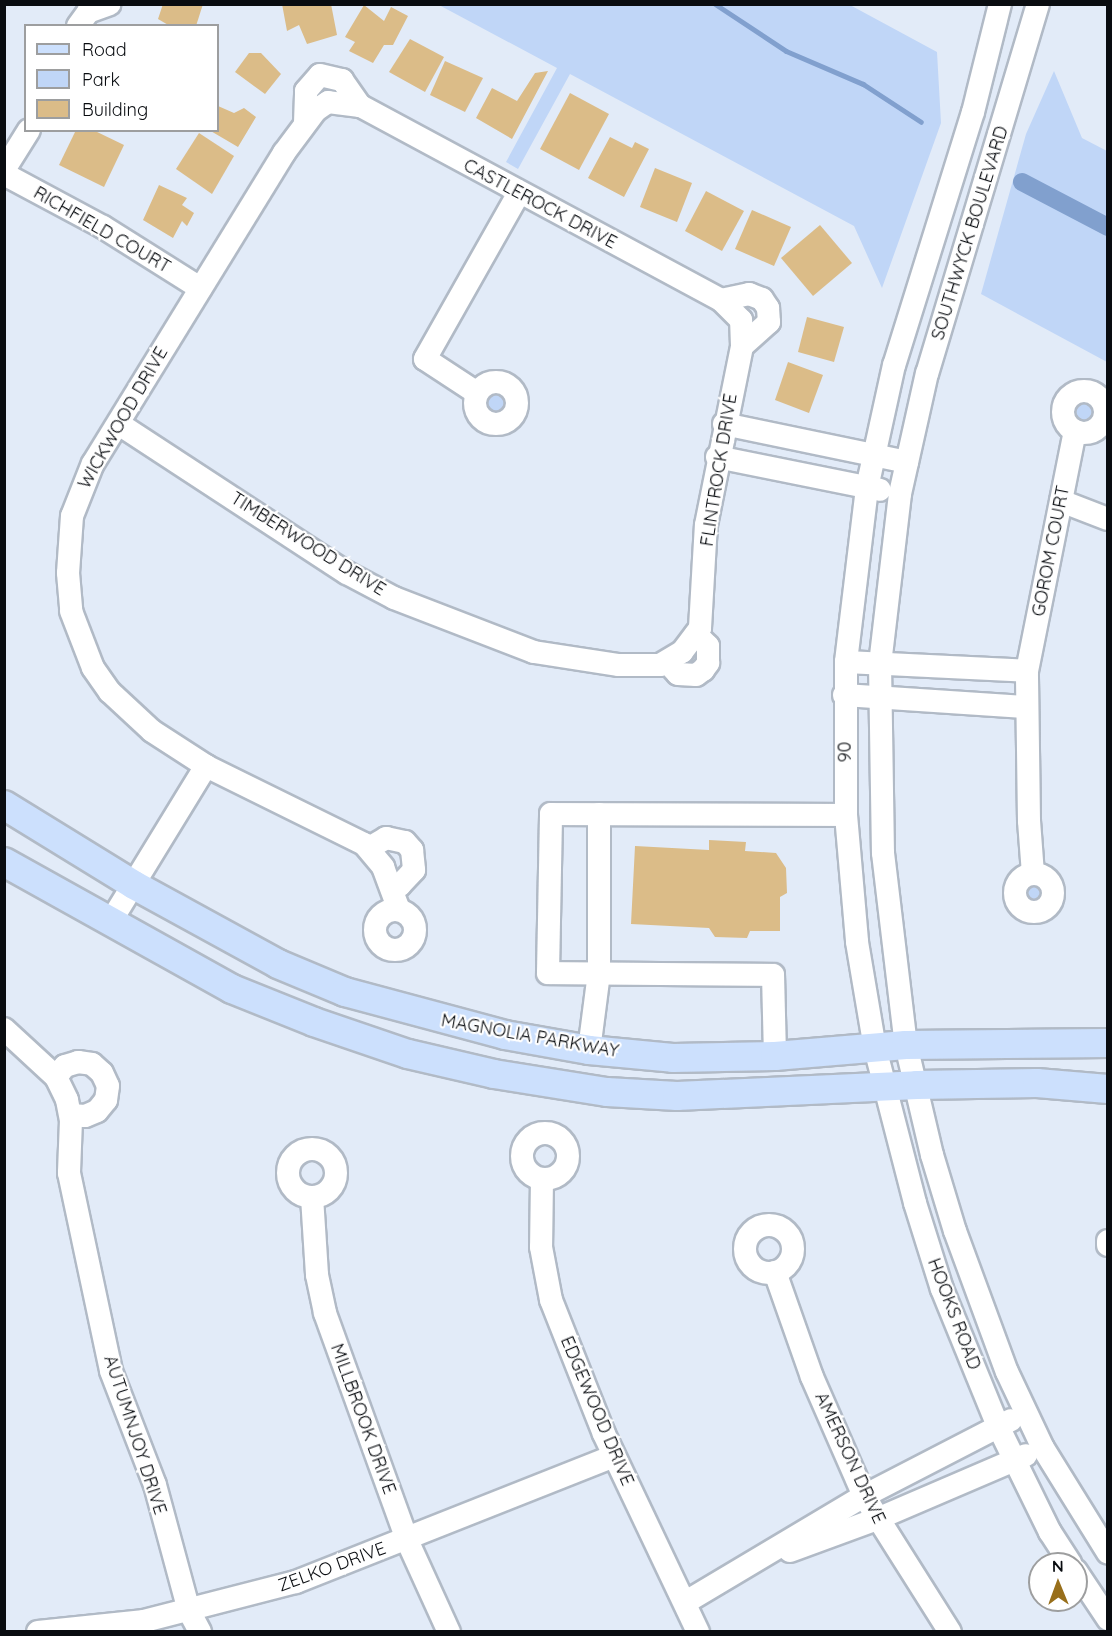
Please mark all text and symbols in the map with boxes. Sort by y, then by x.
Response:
legend [24,24,219,132]
text: Road [82,38,127,61]
text: Park [82,68,120,91]
text: Building [82,98,148,121]
street label: SOUTHWYCK BOULEVARD [927,123,1013,343]
street label: CASTLEROCK DRIVE [460,154,620,254]
street label: RICHFIELD COURT [30,182,174,278]
street label: WICKWOOD DRIVE [74,343,172,493]
street label: FLINTROCK DRIVE [696,392,742,548]
street label: GOROM COURT [1028,484,1074,618]
street label: TIMBERWOOD DRIVE [227,488,389,600]
street label: 90 [834,741,856,763]
street label: MAGNOLIA PARKWAY [439,1010,621,1062]
street label: HOOKS ROAD [923,1255,985,1373]
street label: EDGEWOOD DRIVE [556,1333,638,1489]
street label: MILLBROOK DRIVE [326,1341,400,1497]
street label: AUTUMNJOY DRIVE [99,1353,171,1517]
street label: AMERSON DRIVE [810,1389,890,1527]
street label: ZELKO DRIVE [275,1537,389,1597]
north arrow [1028,1552,1088,1612]
text: N [1052,1556,1064,1576]

